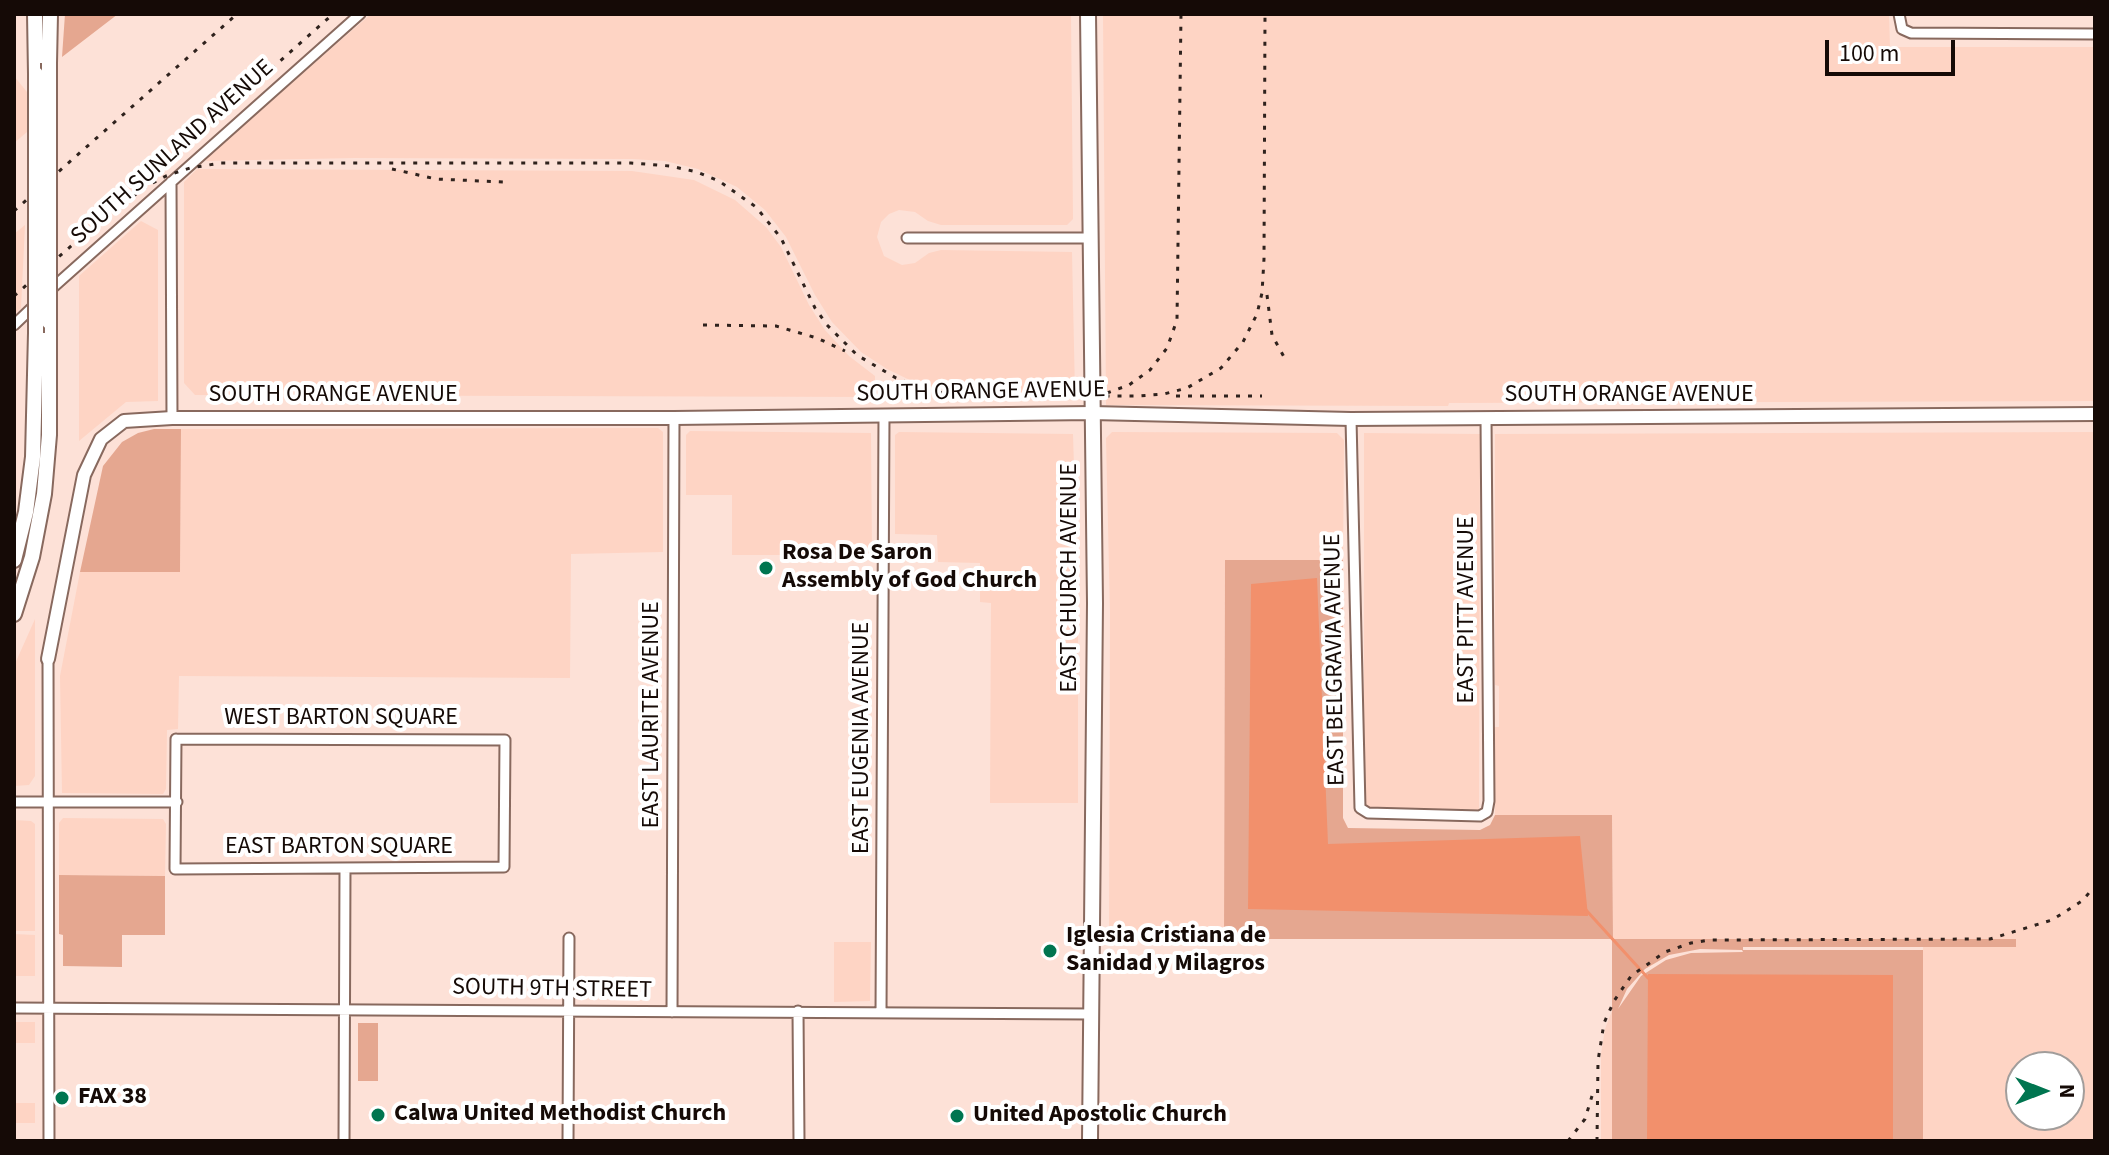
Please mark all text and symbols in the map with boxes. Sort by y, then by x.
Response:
scale bar [1829,24,1959,74]
text: 100 m [1839,36,1899,71]
street label: SOUTH SUNLAND AVENUE [66,54,280,252]
street label: SOUTH ORANGE AVENUE [856,376,1106,410]
street label: SOUTH ORANGE AVENUE [208,382,458,410]
street label: SOUTH ORANGE AVENUE [1504,382,1754,410]
street label: EAST CHURCH AVENUE [1057,463,1085,693]
street label: EAST PITT AVENUE [1454,516,1482,704]
street label: EAST BELGRAVIA AVENUE [1319,534,1353,786]
place label: Rosa De Saron Assembly of God Church [782,540,1037,596]
marker: Rosa De Saron Assembly of God Church [757,559,775,577]
street label: EAST LAURITE AVENUE [639,601,667,829]
street label: EAST EUGENIA AVENUE [849,622,877,854]
street label: WEST BARTON SQUARE [224,705,458,733]
street label: EAST BARTON SQUARE [225,834,453,862]
place label: Iglesia Cristiana de Sanidad y Milagros [1066,923,1266,979]
marker: Iglesia Cristiana de Sanidad y Milagros [1041,942,1059,960]
street label: SOUTH 9TH STREET [452,974,652,1006]
north arrow [2005,1051,2085,1131]
place label: FAX 38 [78,1084,147,1112]
text: N [2051,1084,2083,1098]
marker: FAX 38 [53,1089,71,1107]
place label: Calwa United Methodist Church [394,1101,726,1129]
place label: United Apostolic Church [973,1102,1227,1130]
marker: Calwa United Methodist Church [369,1106,387,1124]
marker: United Apostolic Church [948,1107,966,1125]

